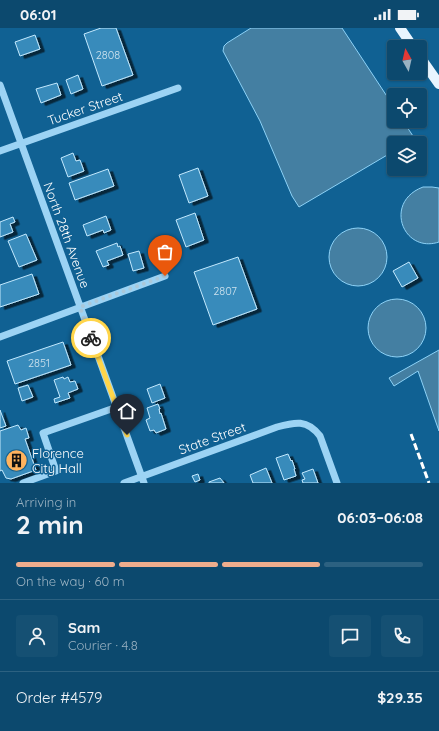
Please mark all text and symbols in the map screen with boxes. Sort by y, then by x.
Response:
text: 06:01 [20,5,57,24]
north arrow [387,40,427,80]
map controls [387,40,427,176]
house number: 2808 [96,48,120,62]
street label: Tucker Street [45,88,125,128]
button: locate [387,88,427,128]
button: layers [387,136,427,176]
street label: North 28th Avenue [40,180,94,290]
pin [148,235,182,276]
icon: bag [154,241,176,263]
house number: 2807 [213,284,237,298]
courier [71,318,111,358]
icon: bike [80,327,102,349]
house number: 2851 [28,356,50,370]
pin [110,394,144,435]
icon: home [116,400,138,422]
street label: State Street [176,418,248,458]
place label: Florence City Hall [32,445,84,476]
building icon: Florence City Hall [3,447,29,473]
text: Arriving in [16,494,76,510]
text: 2 min [16,508,84,541]
text: 06:03–06:08 [337,508,423,527]
text: On the way · 60 m [16,573,125,589]
button: person [16,615,58,657]
button: chat [329,615,371,657]
button: phone [381,615,423,657]
text: Sam [68,618,100,637]
text: Courier · 4.8 [68,637,138,653]
text: Order #4579 [16,688,102,707]
text: $29.35 [377,688,423,707]

